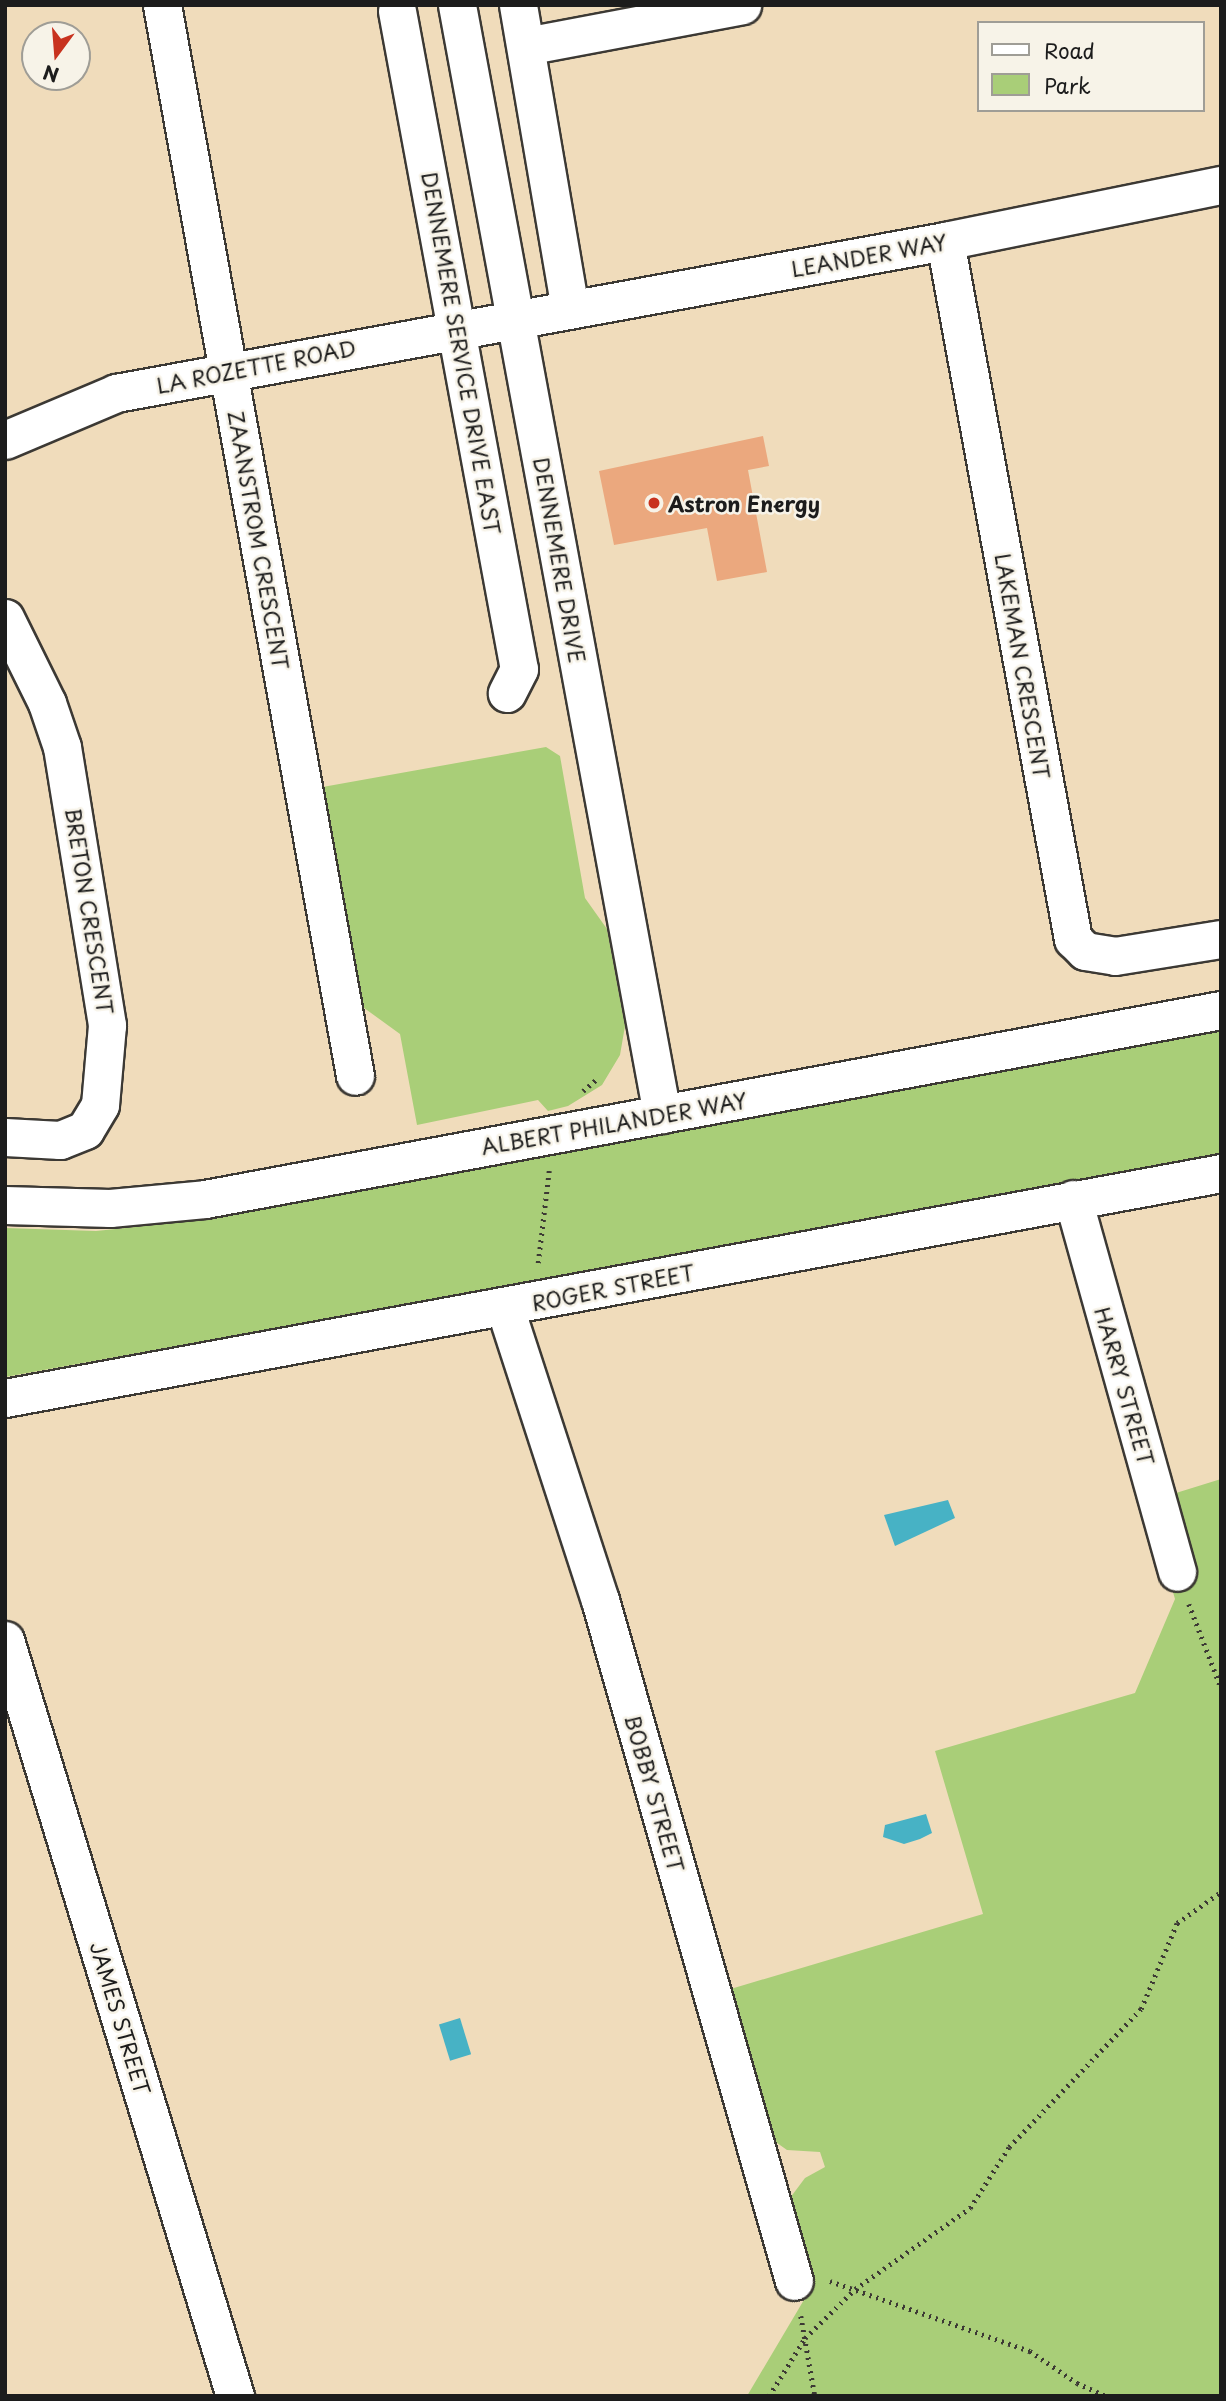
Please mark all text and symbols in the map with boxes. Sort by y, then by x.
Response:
north arrow [21,21,91,91]
legend [978,21,1205,112]
text: Road [1044,34,1095,66]
text: N [40,59,62,90]
text: Park [1044,69,1091,101]
street label: DENNEMERE SERVICE DRIVE EAST [417,168,507,538]
street label: LEANDER WAY [788,229,950,281]
street label: LA ROZETTE ROAD [154,334,358,398]
street label: ZAANSTROM CRESCENT [224,407,294,673]
street label: DENNEMERE DRIVE [529,454,591,666]
place label: Astron Energy [668,490,820,516]
marker: Astron Energy [646,495,662,511]
street label: LAKEMAN CRESCENT [991,552,1055,780]
street label: BRETON CRESCENT [61,805,119,1017]
street label: ALBERT PHILANDER WAY [477,1087,751,1159]
street label: ROGER STREET [529,1259,697,1315]
street label: HARRY STREET [1090,1303,1160,1469]
street label: BOBBY STREET [621,1712,689,1874]
street label: JAMES STREET [85,1936,157,2100]

